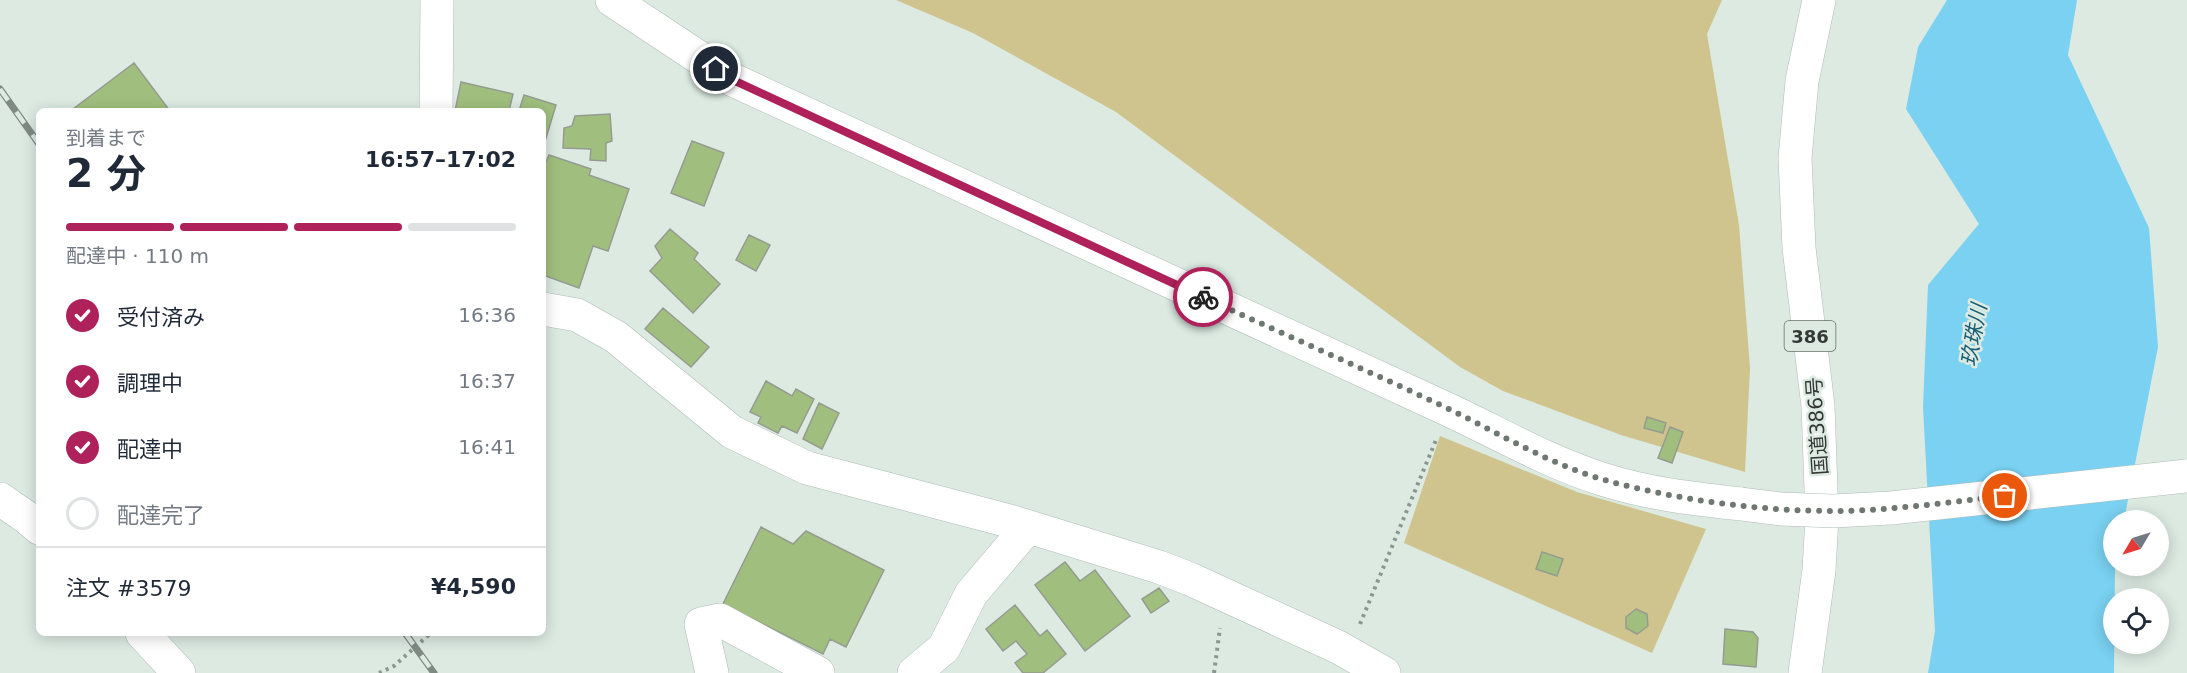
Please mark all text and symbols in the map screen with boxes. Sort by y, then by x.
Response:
pin [690,43,741,94]
icon: home [699,52,732,85]
text: 到着まで [66,126,146,150]
text: 16:57–17:02 [365,147,516,172]
text: 2 分 [66,151,146,196]
text: 配達中 · 110 m [66,244,209,268]
courier [1173,267,1233,327]
icon: bike [1187,281,1220,314]
icon: check [66,299,99,332]
water label: 玖珠川 [1957,300,1992,368]
text: 16:36 [458,303,516,327]
text: 受付済み [117,305,205,330]
road number: 386 [1784,321,1836,351]
icon: check [66,365,99,398]
text: 16:37 [458,369,516,393]
text: 調理中 [117,371,183,396]
street label: 国道386号 [1802,376,1832,476]
icon: check [66,431,99,464]
text: 16:41 [458,435,516,459]
text: 配達中 [117,437,183,462]
pin [1979,470,2030,521]
icon: bag [1988,479,2021,512]
text: 配達完了 [117,503,205,528]
north arrow [2103,510,2169,576]
map controls [2103,510,2169,654]
text: ¥4,590 [431,574,516,599]
text: 注文 #3579 [66,576,191,601]
button: locate [2103,588,2169,654]

